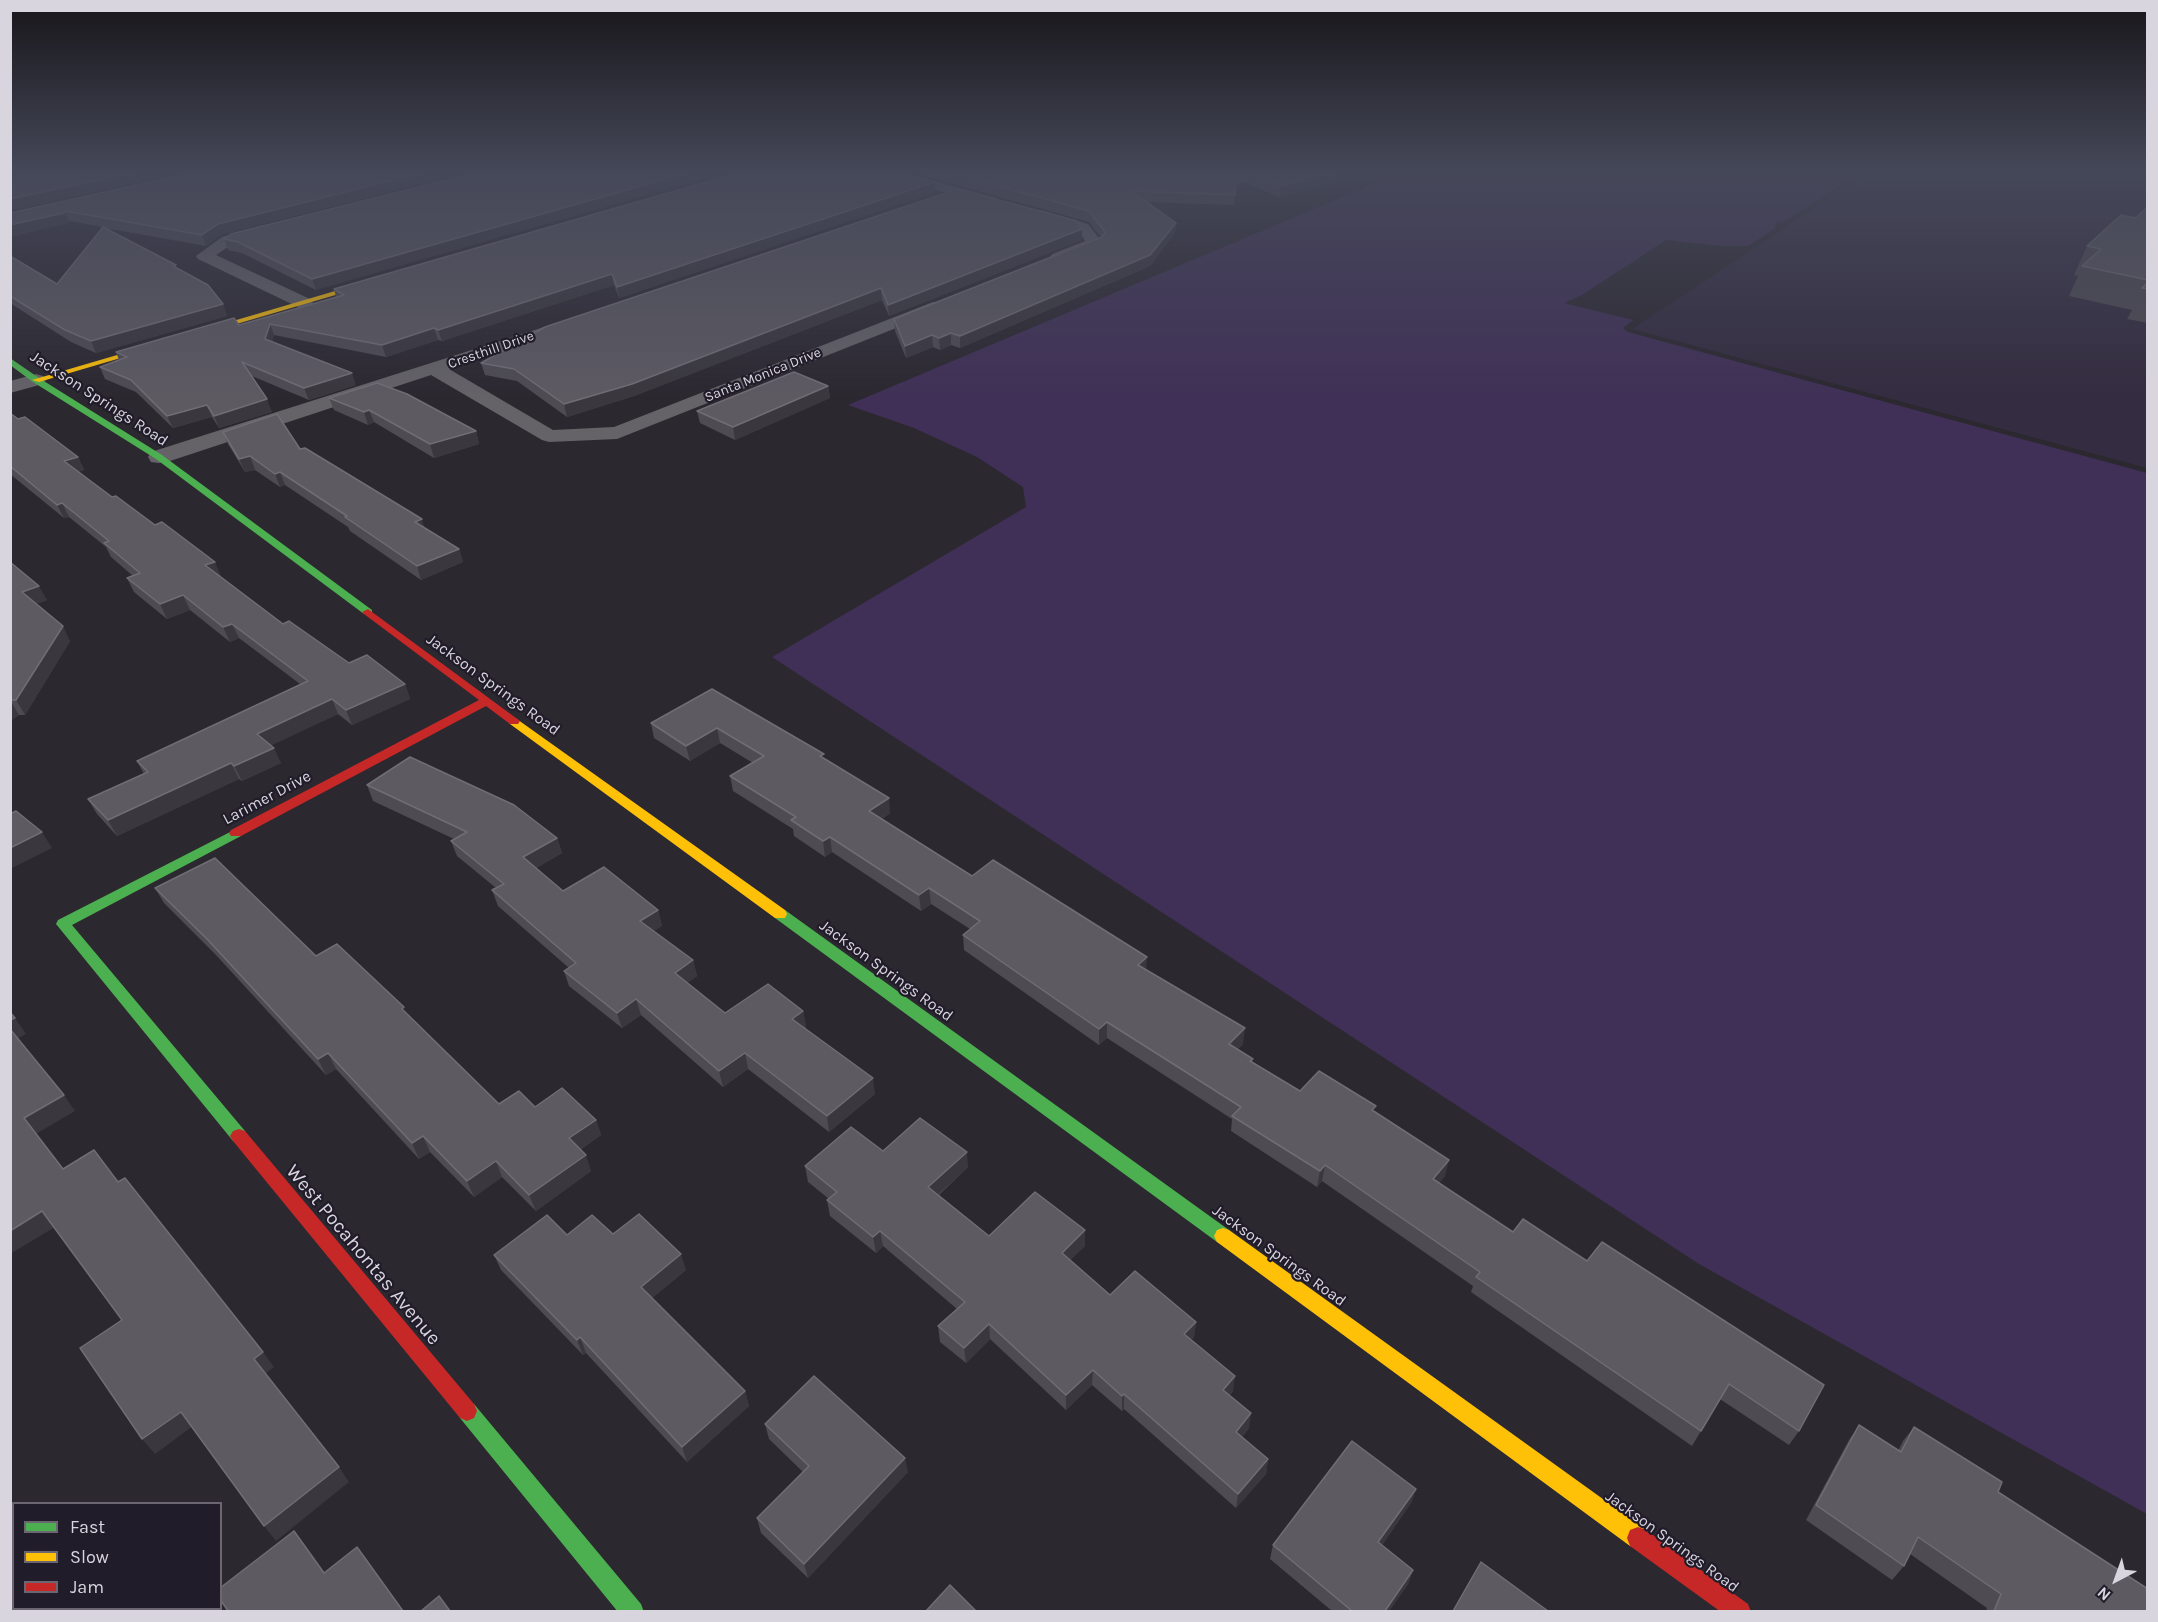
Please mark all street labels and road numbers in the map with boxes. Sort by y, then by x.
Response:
street label: Cresthill Drive [446,327,536,373]
street label: Santa Monica Drive [702,344,824,406]
street label: Jackson Springs Road [26,347,172,451]
street label: Jackson Springs Road [422,630,564,740]
street label: Larimer Drive [220,767,314,829]
street label: Jackson Springs Road [815,916,957,1026]
street label: West Pocahontas Avenue [280,1160,446,1350]
street label: Jackson Springs Road [1208,1201,1350,1311]
street label: Jackson Springs Road [1601,1487,1743,1597]

